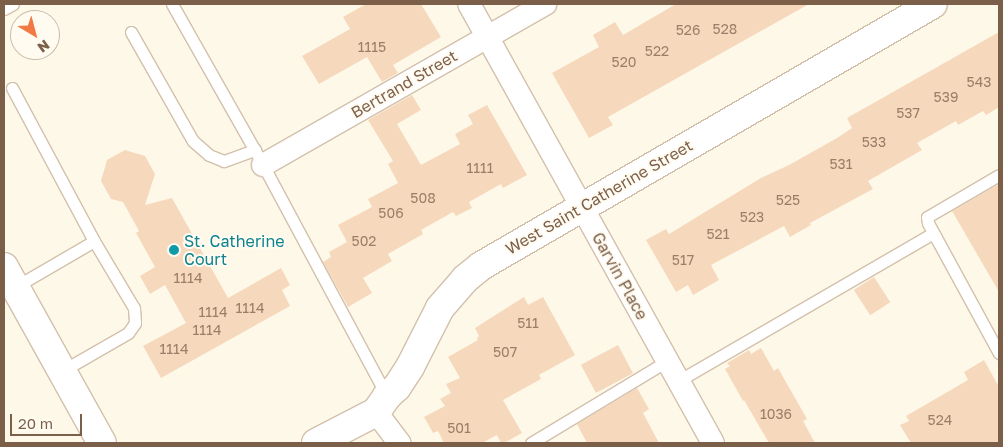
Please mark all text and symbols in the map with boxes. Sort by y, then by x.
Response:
north arrow [10,10,60,60]
house number: 528 [713,21,737,37]
house number: 526 [676,22,700,38]
text: N [34,37,53,57]
house number: 1115 [358,39,386,55]
house number: 522 [645,43,669,59]
street label: Bertrand Street [348,46,460,122]
house number: 520 [612,54,636,70]
house number: 543 [967,74,991,90]
house number: 539 [934,89,958,105]
house number: 537 [896,105,920,121]
house number: 533 [862,134,886,150]
street label: West Saint Catherine Street [502,135,696,259]
house number: 531 [829,156,853,172]
house number: 1111 [466,160,494,176]
house number: 508 [410,190,436,206]
house number: 525 [776,192,800,208]
house number: 506 [378,205,404,221]
house number: 523 [740,209,764,225]
house number: 521 [706,226,730,242]
street label: Garvin Place [588,229,652,323]
place label: St. Catherine Court [184,231,285,269]
house number: 502 [352,233,376,249]
marker: St. Catherine Court [168,244,180,256]
house number: 517 [672,252,694,268]
house number: 1114 [174,270,202,286]
house number: 1114 [236,300,264,316]
house number: 1114 [199,304,227,320]
house number: 511 [517,315,539,331]
house number: 1114 [193,322,221,338]
house number: 1114 [160,341,188,357]
house number: 507 [493,344,517,360]
scale bar [12,404,85,436]
house number: 1036 [760,406,792,422]
house number: 524 [928,412,952,428]
text: 20 m [18,414,53,432]
house number: 501 [447,420,471,436]

